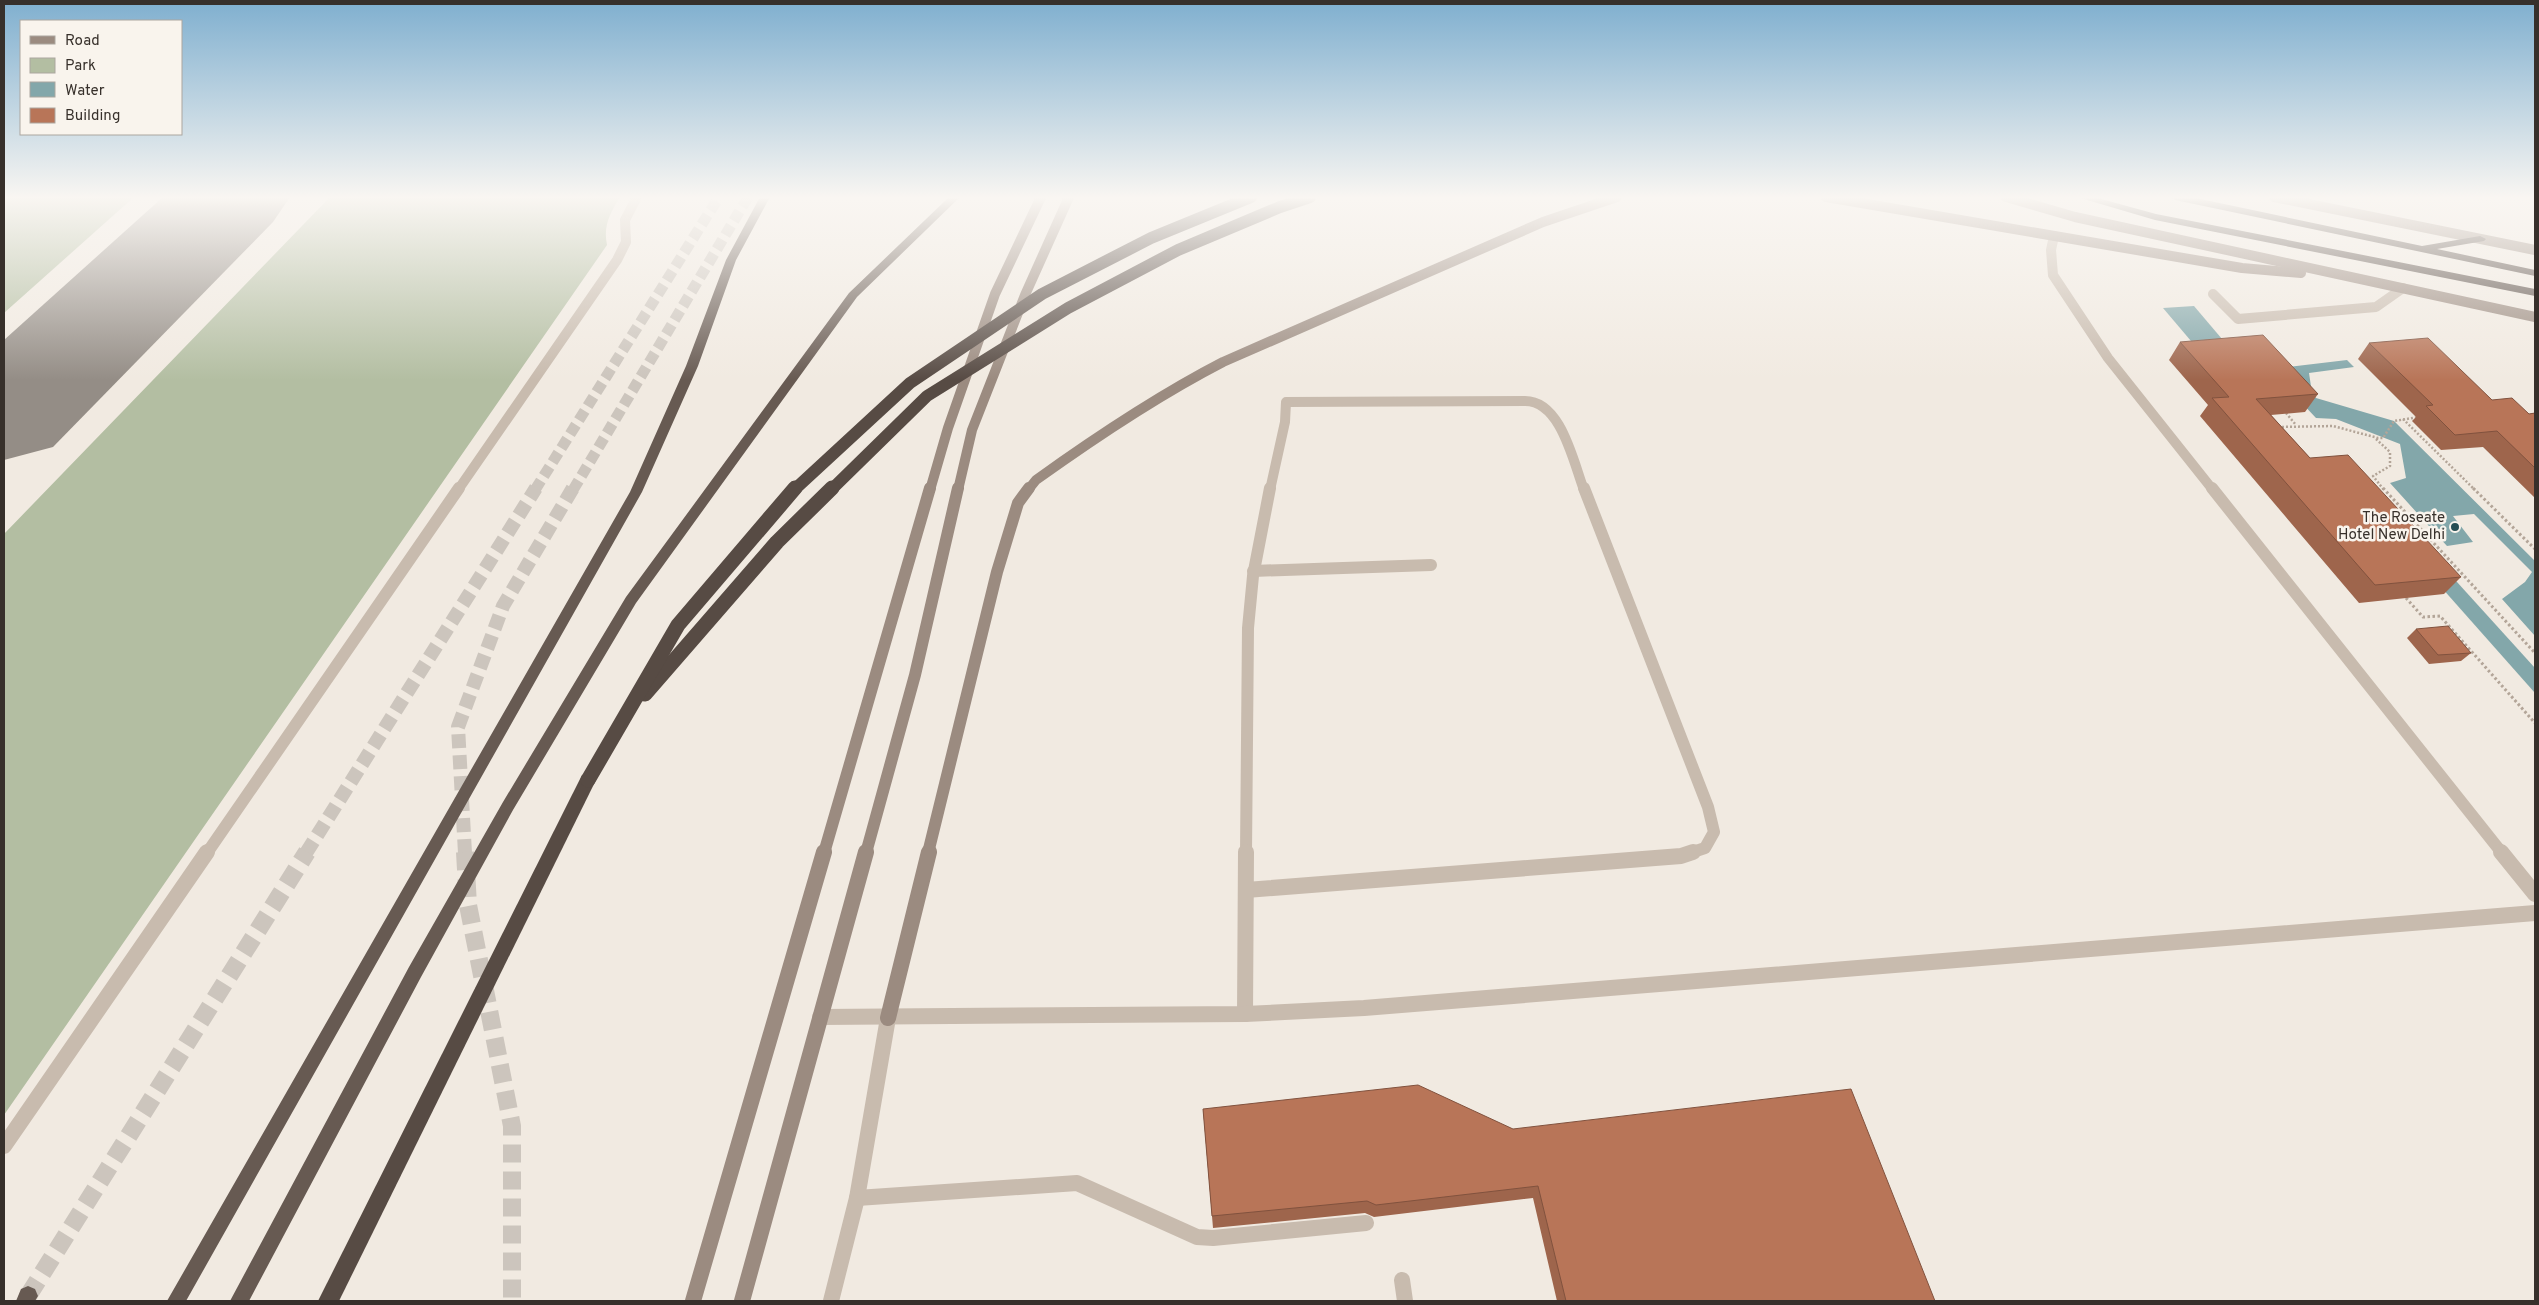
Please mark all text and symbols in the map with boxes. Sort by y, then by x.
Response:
legend [20,20,182,135]
text: Road [65,32,100,51]
text: Park [65,57,96,76]
text: Water [65,82,105,101]
text: Building [65,107,120,126]
place label: The Roseate Hotel New Delhi [2338,509,2445,545]
marker: The Roseate Hotel New Delhi [2449,521,2461,533]

